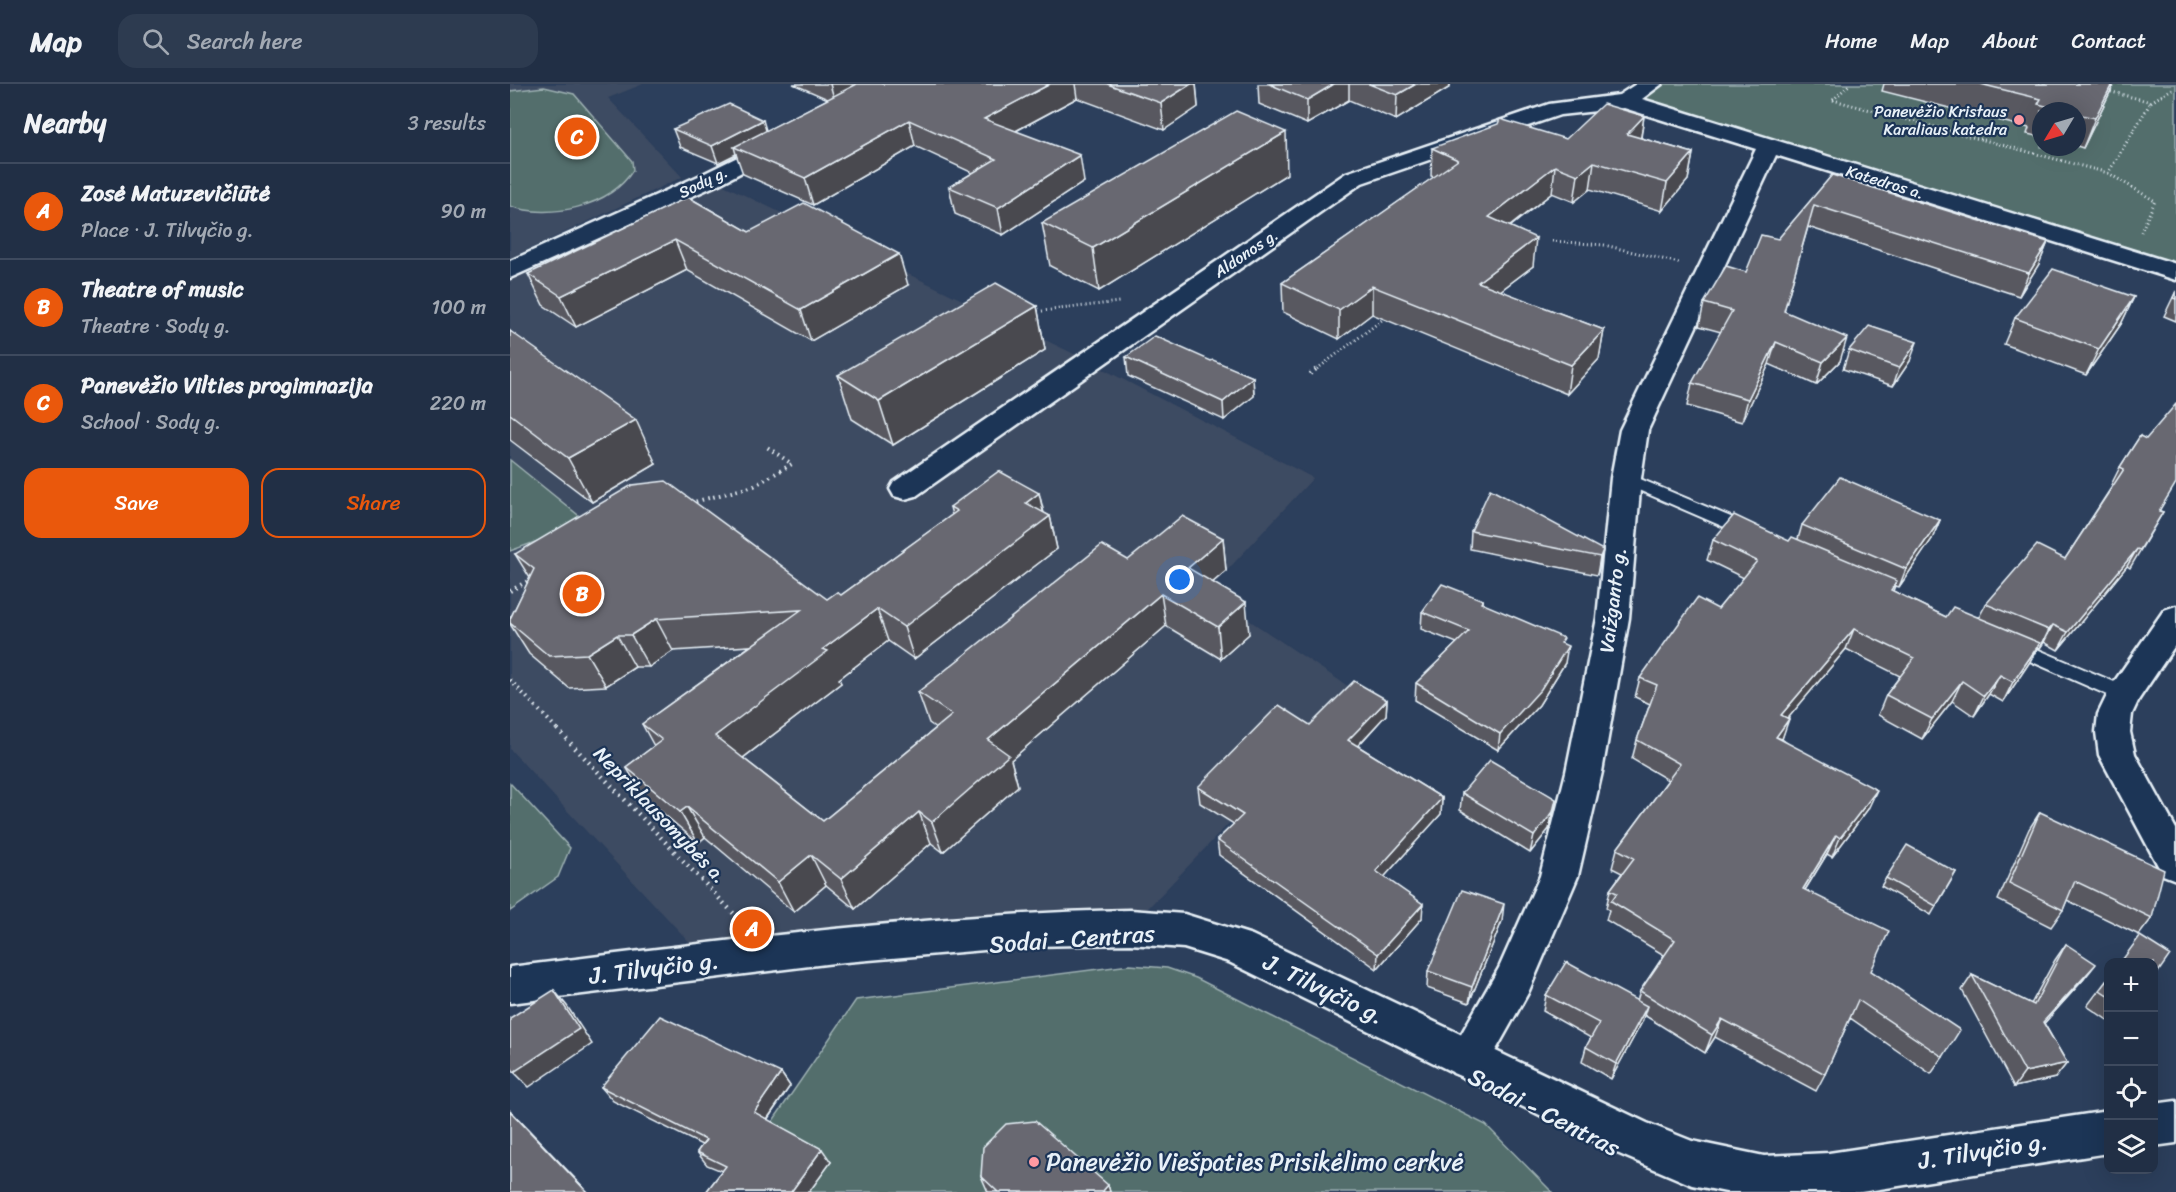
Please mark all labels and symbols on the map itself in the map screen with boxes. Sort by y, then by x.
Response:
place label: Panevėžio Kristaus Karaliaus katedra [1874,97,2008,144]
north arrow [2032,102,2086,156]
marker: Panevėžio Kristaus Karaliaus katedra [2012,113,2026,127]
pin: C [558,115,596,160]
street label: Katedros a. [1842,156,1928,208]
street label: Sodų g. [673,158,733,206]
street label: Aldonos g. [1207,221,1284,286]
street label: Vaižganto g. [1589,545,1637,655]
your location [1165,565,1194,594]
pin: B [562,572,602,616]
street label: Nepriklausomybės a. [585,738,735,892]
pin: A [732,906,772,952]
street label: Sodai - Centras [988,912,1157,966]
street label: J. Tilvyčio g. [586,939,721,997]
street label: J. Tilvyčio g. [1255,941,1392,1036]
street label: Sodai - Centras [1461,1056,1628,1169]
street label: J. Tilvyčio g. [1914,1120,2051,1182]
place label: Panevėžio Viešpaties Prisikėlimo cerkvė [1046,1141,1464,1183]
marker: Panevėžio Viešpaties Prisikėlimo cerkvė [1027,1155,1041,1169]

